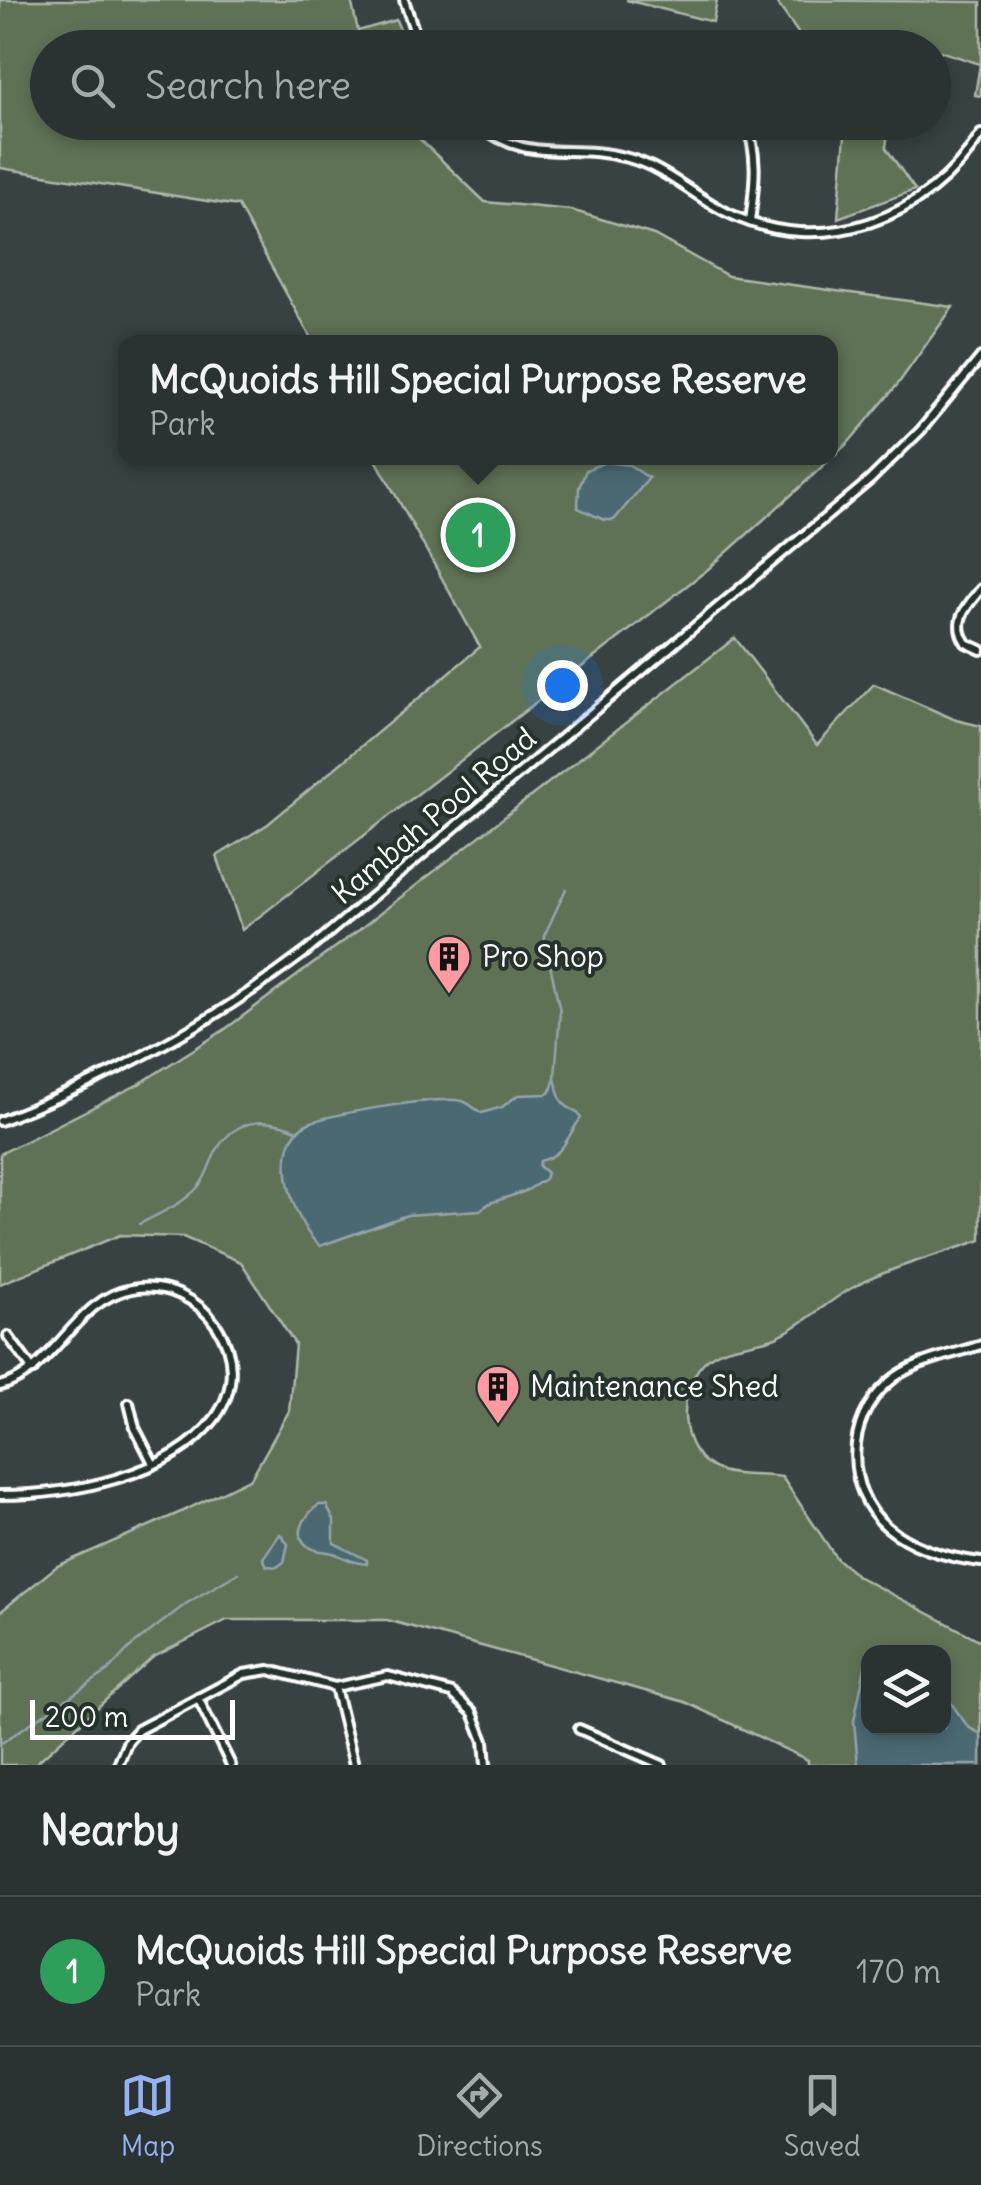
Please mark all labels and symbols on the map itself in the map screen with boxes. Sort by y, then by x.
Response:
pin: 1 [446,498,510,572]
your location [537,660,588,711]
street label: Kambah Pool Road [323,719,543,912]
building icon: Pro Shop [426,934,472,995]
place label: Pro Shop [482,937,604,975]
building icon: Maintenance Shed [475,1364,521,1425]
place label: Maintenance Shed [530,1367,779,1405]
scale bar [30,1695,235,1740]

